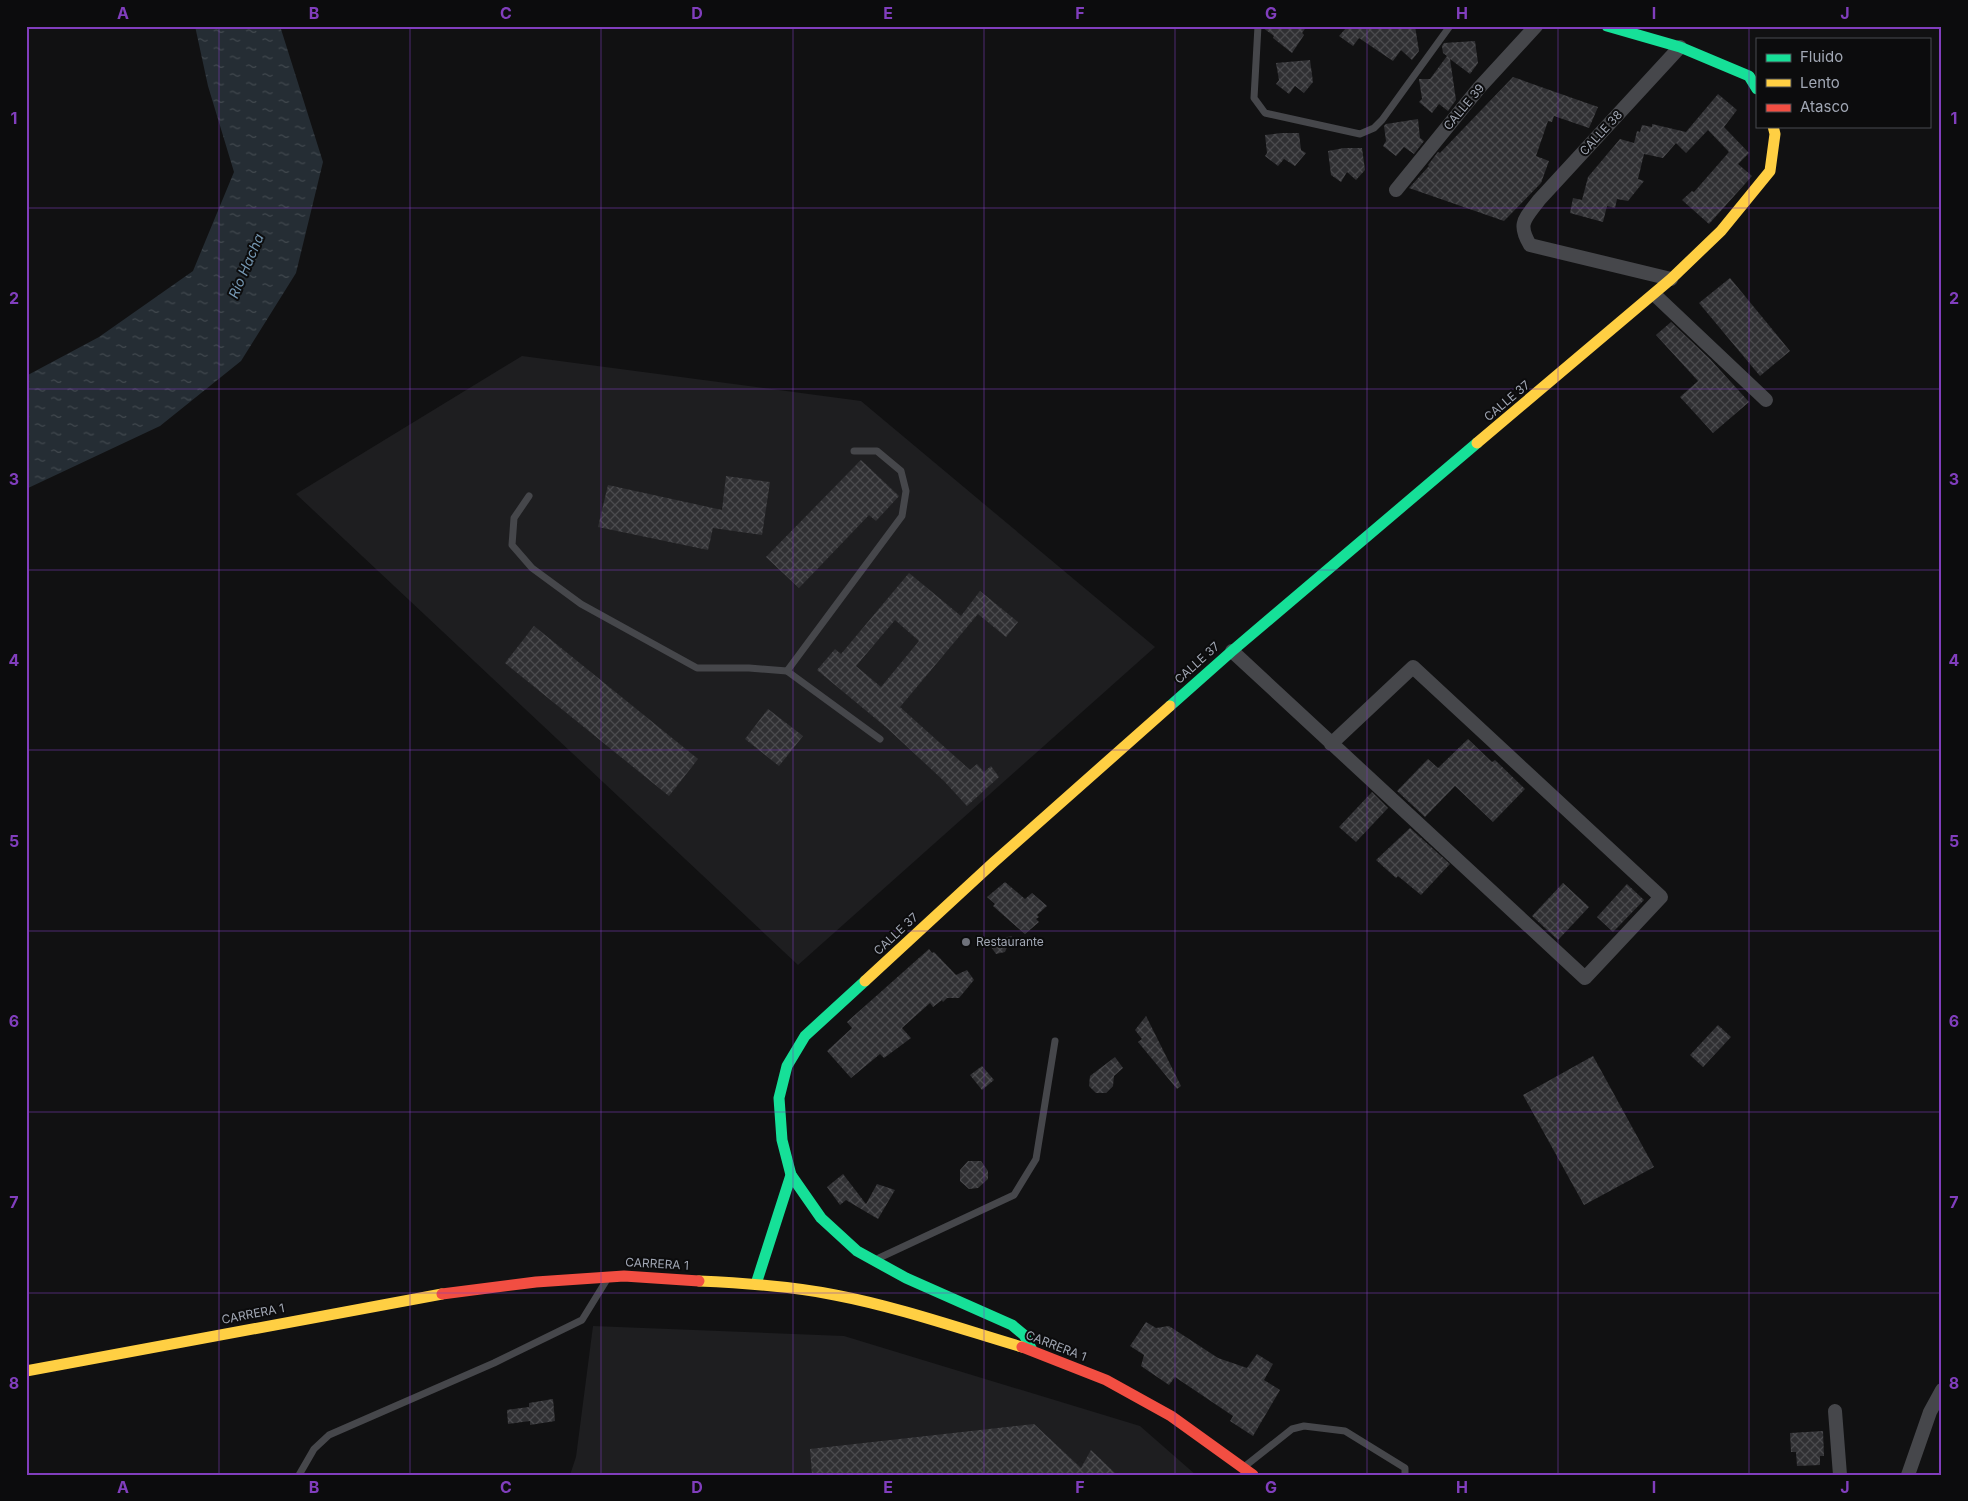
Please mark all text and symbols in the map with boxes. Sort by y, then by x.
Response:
text: A [117,3,129,23]
text: B [309,3,319,23]
text: C [500,3,512,23]
text: D [691,3,703,23]
text: E [883,3,893,23]
text: F [1075,3,1085,23]
text: G [1265,3,1277,23]
text: H [1456,3,1468,23]
text: I [1652,3,1656,23]
text: J [1840,3,1850,23]
legend [1756,38,1930,128]
text: Fluido [1800,47,1843,66]
text: Lento [1800,73,1840,92]
street label: CALLE 39 [1440,80,1487,133]
text: Atasco [1800,97,1849,116]
street label: CALLE 38 [1576,107,1625,158]
text: 1 [11,108,17,128]
text: 1 [1951,108,1957,128]
water label: Río Hacha [224,231,267,301]
text: 2 [9,288,19,308]
text: 2 [1949,288,1959,308]
street label: CALLE 37 [1481,377,1533,424]
text: 3 [9,469,19,489]
text: 3 [1949,469,1959,489]
street label: CALLE 37 [1171,638,1222,687]
text: 4 [9,650,20,670]
text: 4 [1949,650,1960,670]
text: 5 [9,831,19,851]
text: 5 [1949,831,1959,851]
street label: CALLE 37 [870,909,921,958]
place label: Restaurante [976,934,1044,949]
marker: Restaurante [960,936,972,948]
text: 6 [9,1011,19,1031]
text: 6 [1949,1011,1959,1031]
text: 7 [9,1192,19,1212]
text: 7 [1949,1192,1959,1212]
street label: CARRERA 1 [625,1254,689,1273]
street label: CARRERA 1 [220,1300,286,1327]
street label: CARRERA 1 [1024,1327,1089,1364]
text: 8 [9,1373,19,1393]
text: 8 [1949,1373,1959,1393]
text: A [117,1477,129,1497]
text: B [309,1477,319,1497]
text: C [500,1477,512,1497]
text: D [691,1477,703,1497]
text: E [883,1477,893,1497]
text: F [1075,1477,1085,1497]
text: G [1265,1477,1277,1497]
text: H [1456,1477,1468,1497]
text: I [1652,1477,1656,1497]
text: J [1840,1477,1850,1497]

